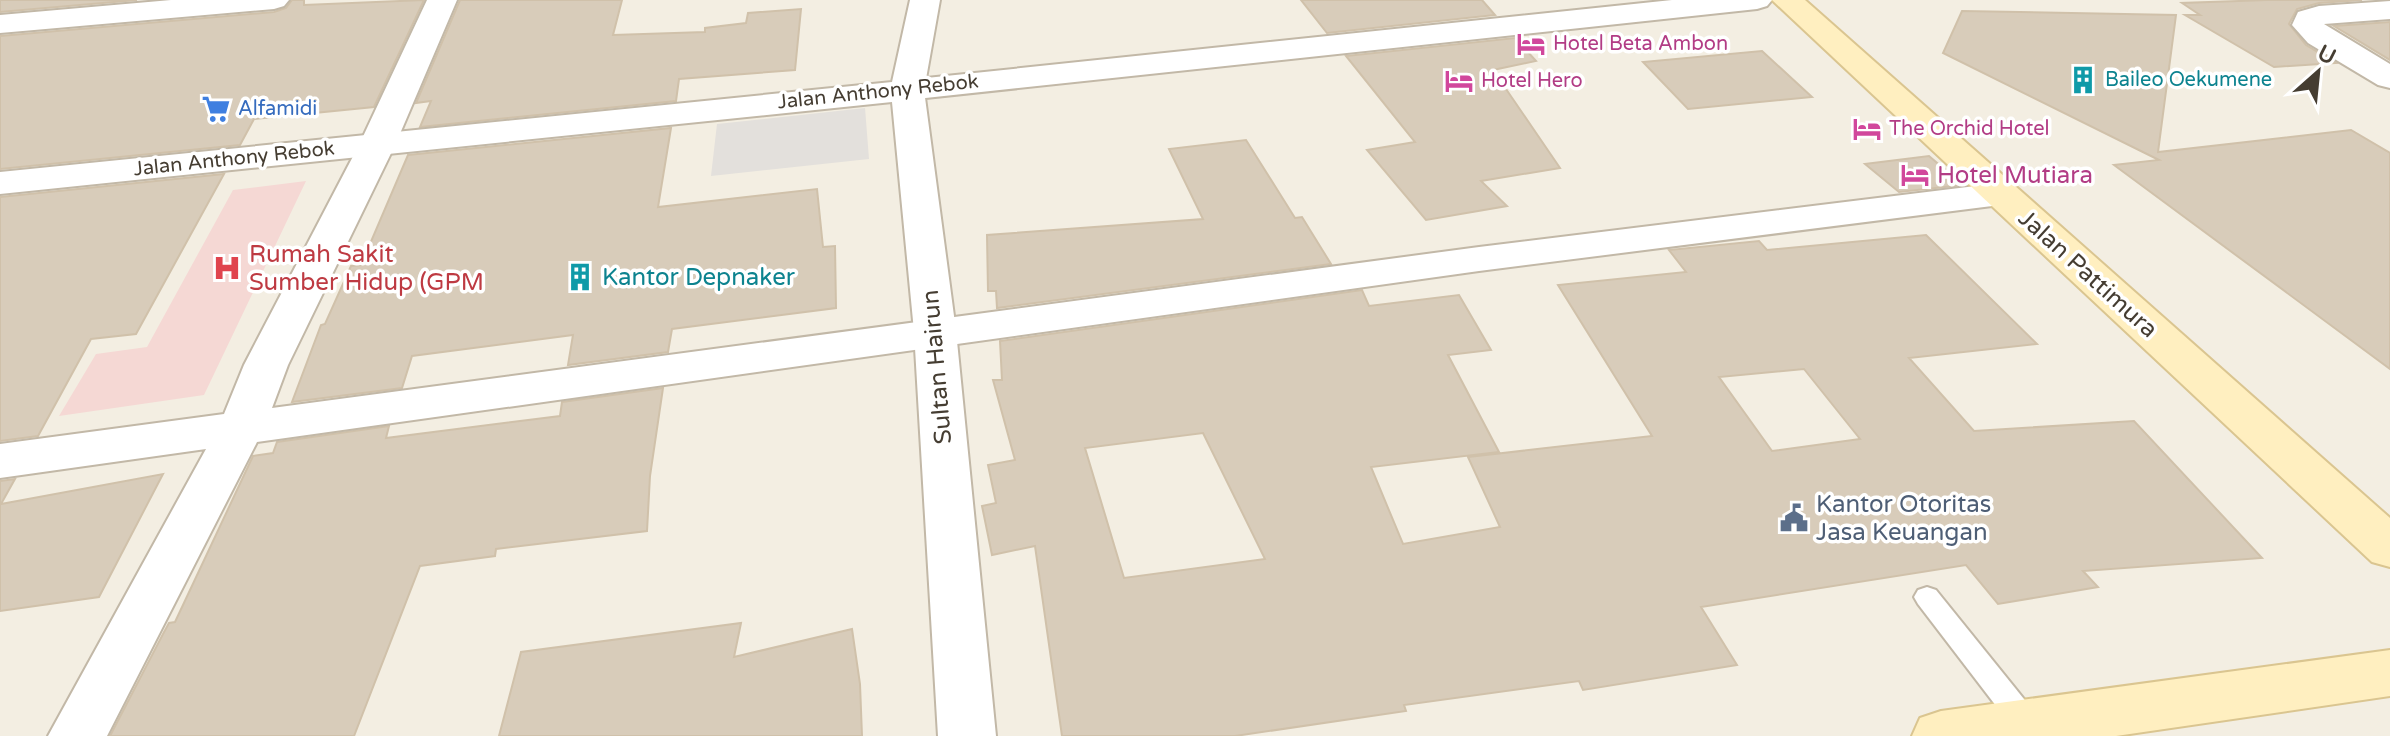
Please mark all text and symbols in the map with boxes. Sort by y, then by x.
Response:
hotel icon: Hotel Beta Ambon [1516,29,1546,59]
place label: Hotel Beta Ambon [1553,32,1728,56]
north arrow [2278,32,2358,112]
text: U [2313,40,2340,70]
building icon: Baileo Oekumene [2068,65,2098,95]
hotel icon: Hotel Hero [1444,66,1474,96]
place label: Baileo Oekumene [2105,68,2272,92]
street label: Jalan Anthony Rebok [776,69,980,114]
place label: Hotel Hero [1481,69,1583,93]
supermarket icon: Alfamidi [201,94,231,124]
place label: Alfamidi [238,97,317,121]
hotel icon: The Orchid Hotel [1852,114,1882,144]
place label: The Orchid Hotel [1889,117,2050,141]
street label: Jalan Anthony Rebok [132,136,336,181]
hotel icon: Hotel Mutiara [1900,160,1930,190]
place label: Hotel Mutiara [1937,161,2093,190]
street label: Jalan Pattimura [2012,204,2164,344]
place label: Rumah Sakit Sumber Hidup (GPM [249,240,484,297]
hospital icon: Rumah Sakit Sumber Hidup (GPM [212,253,242,283]
building icon: Kantor Depnaker [565,262,595,292]
place label: Kantor Depnaker [602,263,796,292]
street label: Sultan Hairun [916,289,958,445]
place label: Kantor Otoritas Jasa Keuangan [1816,490,1991,547]
public building icon: Kantor Otoritas Jasa Keuangan [1779,503,1809,533]

